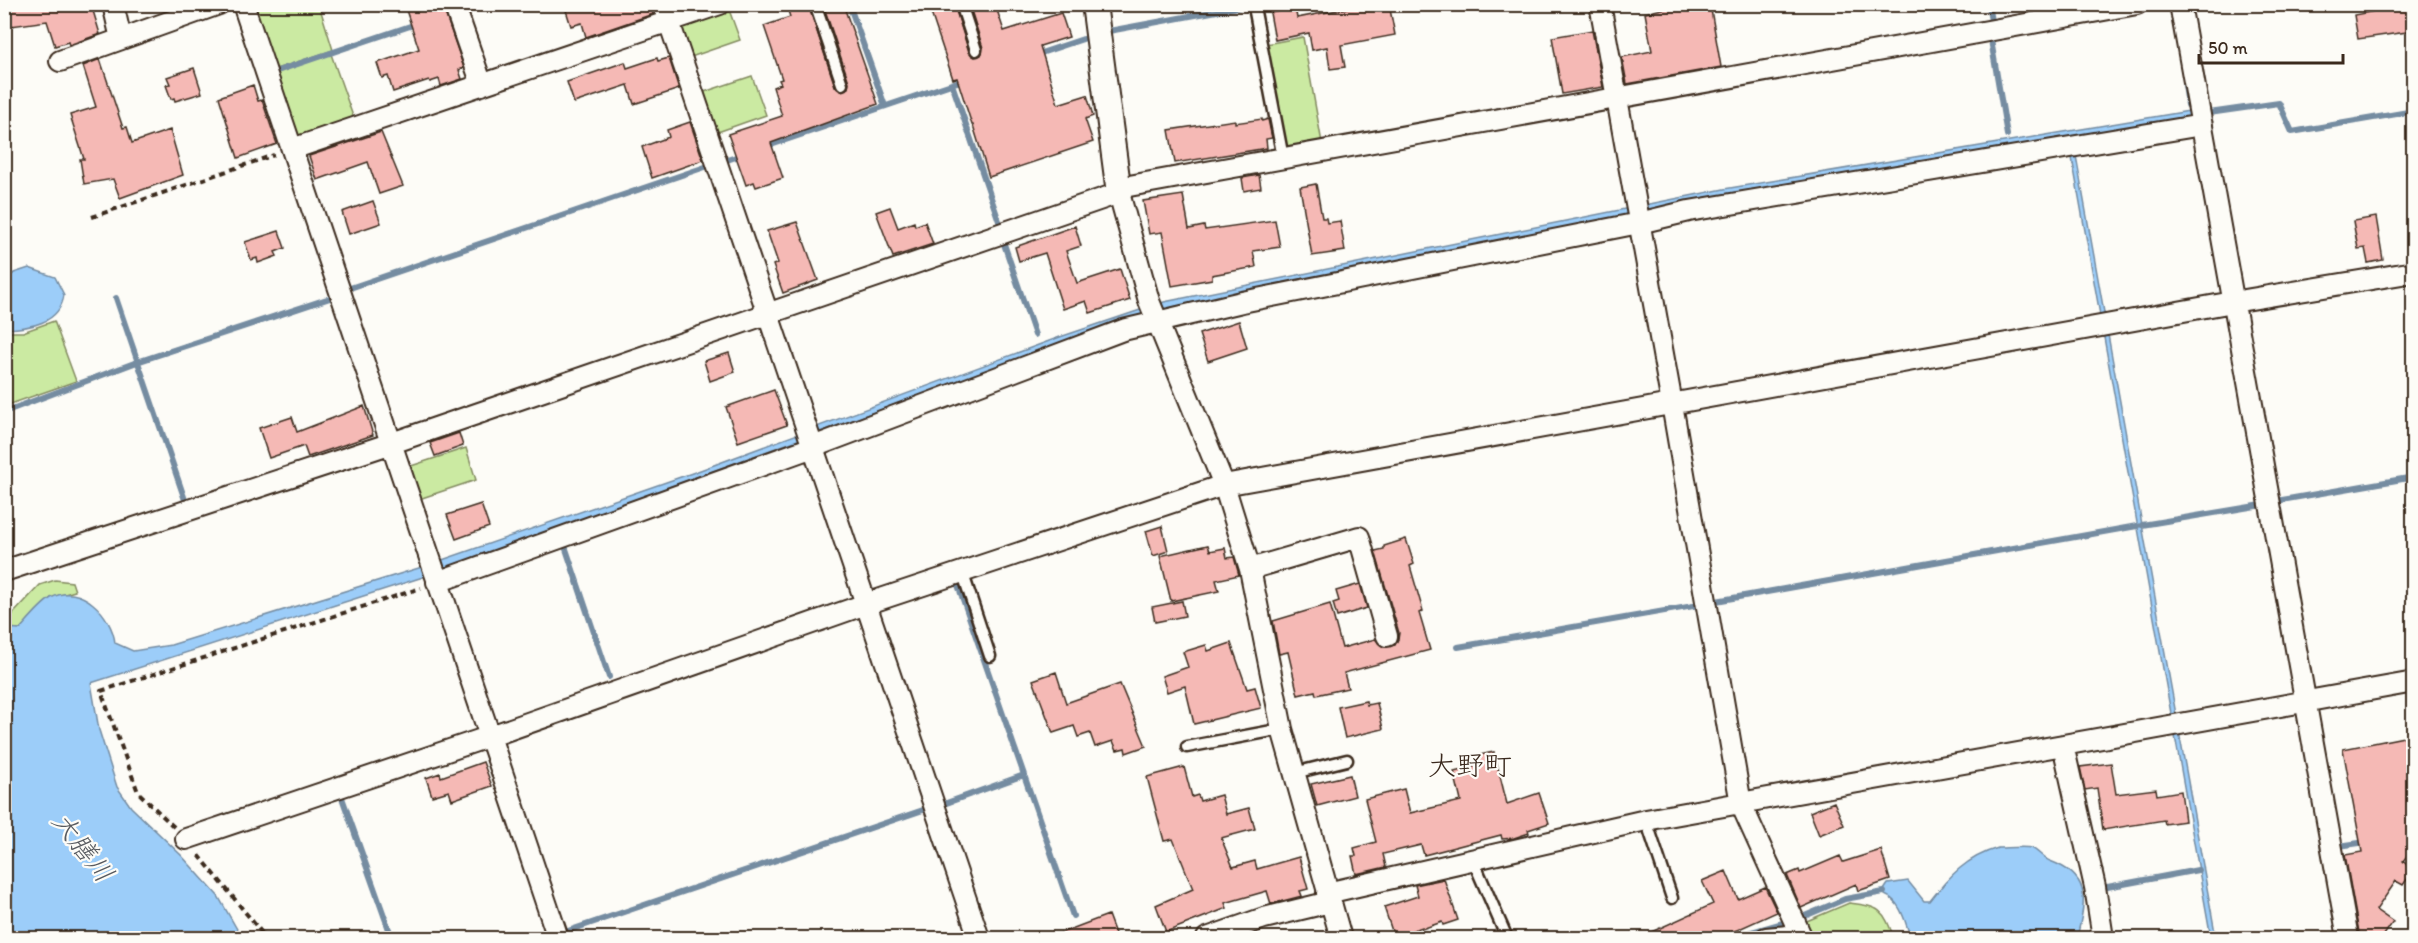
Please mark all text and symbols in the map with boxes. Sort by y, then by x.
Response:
scale bar [2199,27,2343,65]
text: 50 m [2208,37,2248,59]
district label: 大野町 [1428,748,1512,782]
water label: 大膳川 [45,805,121,889]

